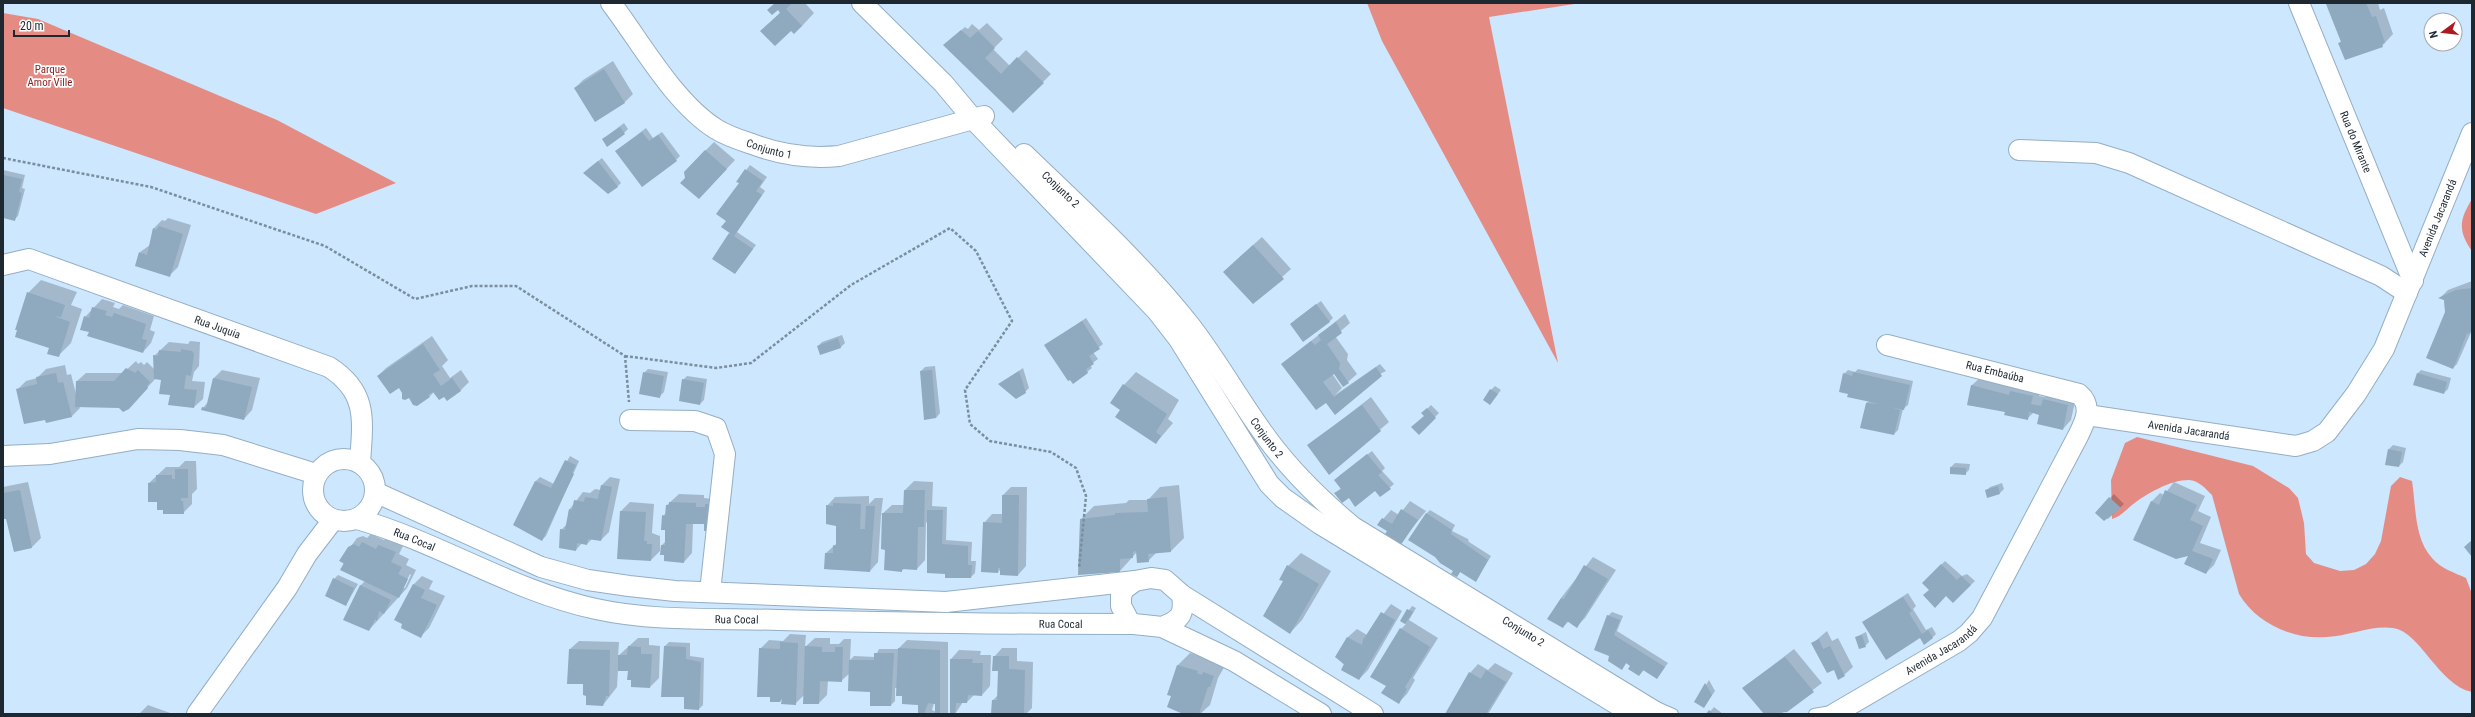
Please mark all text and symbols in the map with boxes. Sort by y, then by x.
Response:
scale bar [14,12,69,38]
north arrow [2423,12,2463,52]
text: 20 m [20,19,44,33]
text: N [2427,29,2441,39]
park label: Parque Amor Ville [28,63,72,89]
street label: Rua do Mirante [2337,109,2374,175]
street label: Conjunto 1 [745,136,793,161]
street label: Conjunto 2 [1039,168,1082,210]
street label: Avenida Jacarandá [2416,177,2459,259]
street label: Rua Juquia [193,313,242,341]
street label: Rua Embaúba [1965,359,2025,385]
street label: Conjunto 2 [1248,415,1286,460]
street label: Avenida Jacarandá [2147,418,2231,443]
street label: Rua Cocal [392,525,437,554]
street label: Rua Cocal [715,613,759,626]
street label: Conjunto 2 [1500,613,1547,649]
street label: Rua Cocal [1039,617,1083,630]
street label: Avenida Jacarandá [1903,622,1980,677]

